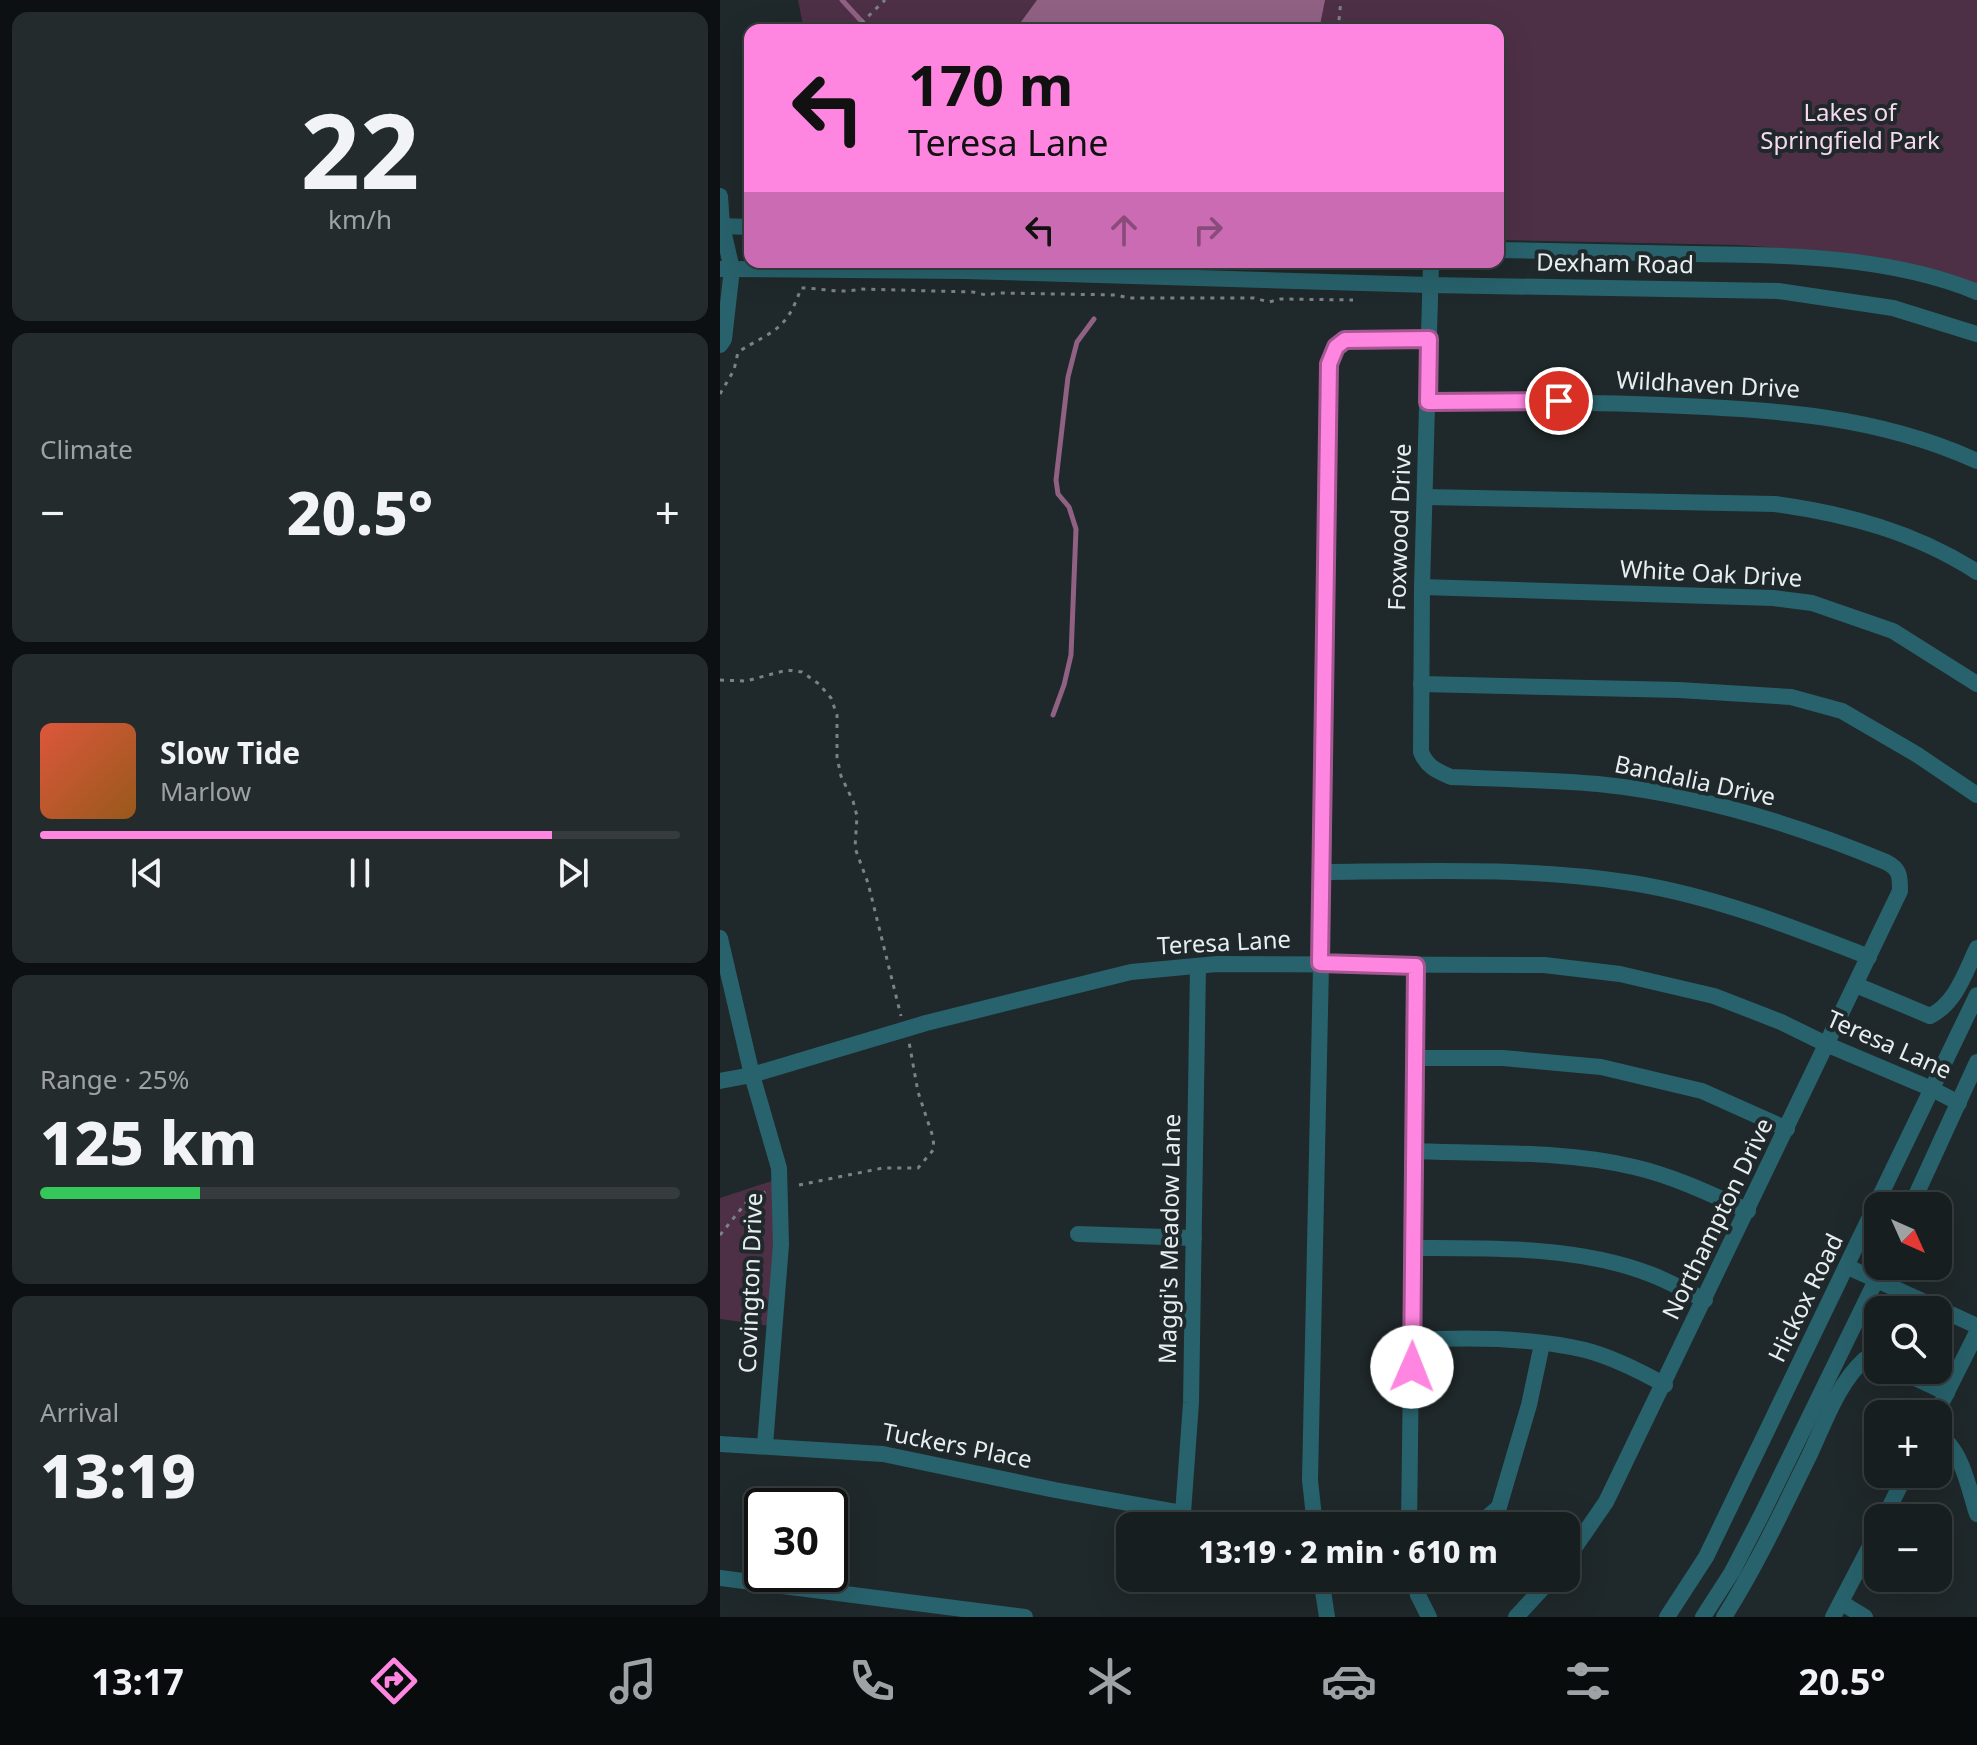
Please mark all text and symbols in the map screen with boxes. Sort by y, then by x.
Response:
text: 170 m [908,46,1073,122]
icon: left [776,56,880,160]
text: 22 [301,78,419,219]
park label: Lakes of Springfield Park [1760,95,1940,156]
text: Teresa Lane [908,118,1109,167]
text: km/h [328,201,392,237]
icon: left [1018,208,1062,252]
icon: ahead [1102,208,1146,252]
icon: right [1186,208,1230,252]
street label: Dexham Road [1536,245,1694,280]
street label: Wildhaven Drive [1615,362,1801,405]
pin [1525,367,1593,435]
icon: arrive [1537,379,1581,423]
text: Climate [40,431,133,467]
street label: Foxwood Drive [1379,443,1418,611]
text: 20.5° [287,471,433,553]
text: − [40,482,65,542]
text: + [655,482,680,542]
street label: White Oak Drive [1619,551,1803,594]
text: Slow Tide [160,732,300,773]
street label: Bandalia Drive [1612,746,1779,813]
text: Marlow [160,773,251,809]
icon: previous [125,851,169,895]
icon: pause [338,851,382,895]
icon: next [551,851,595,895]
street label: Teresa Lane [1156,922,1292,961]
street label: Teresa Lane [1822,1001,1957,1086]
text: Range · 25% [40,1061,189,1097]
text: 125 km [40,1101,257,1183]
street label: Northampton Drive [1654,1112,1780,1325]
street label: Maggi's Meadow Lane [1150,1113,1187,1364]
street label: Covington Drive [730,1192,769,1374]
north arrow [1864,1192,1952,1280]
map controls [1864,1192,1952,1592]
street label: Hickox Road [1759,1228,1850,1367]
button: search [1864,1296,1952,1384]
position arrow [1370,1325,1454,1409]
text: Arrival [40,1394,119,1430]
button: + [1864,1400,1952,1488]
street label: Tuckers Place [880,1414,1035,1475]
text: 13:19 [40,1434,196,1516]
speed limit sign: 30 [744,1488,848,1592]
button: − [1864,1504,1952,1592]
text: 13:19 · 2 min · 610 m [1198,1531,1498,1572]
icon: directions [366,1653,422,1709]
icon: music [605,1653,661,1709]
icon: phone [844,1653,900,1709]
icon: climate [1082,1653,1138,1709]
icon: car [1321,1653,1377,1709]
icon: filters [1560,1653,1616,1709]
text: 13:17 [91,1657,184,1706]
text: 20.5° [1798,1657,1886,1706]

